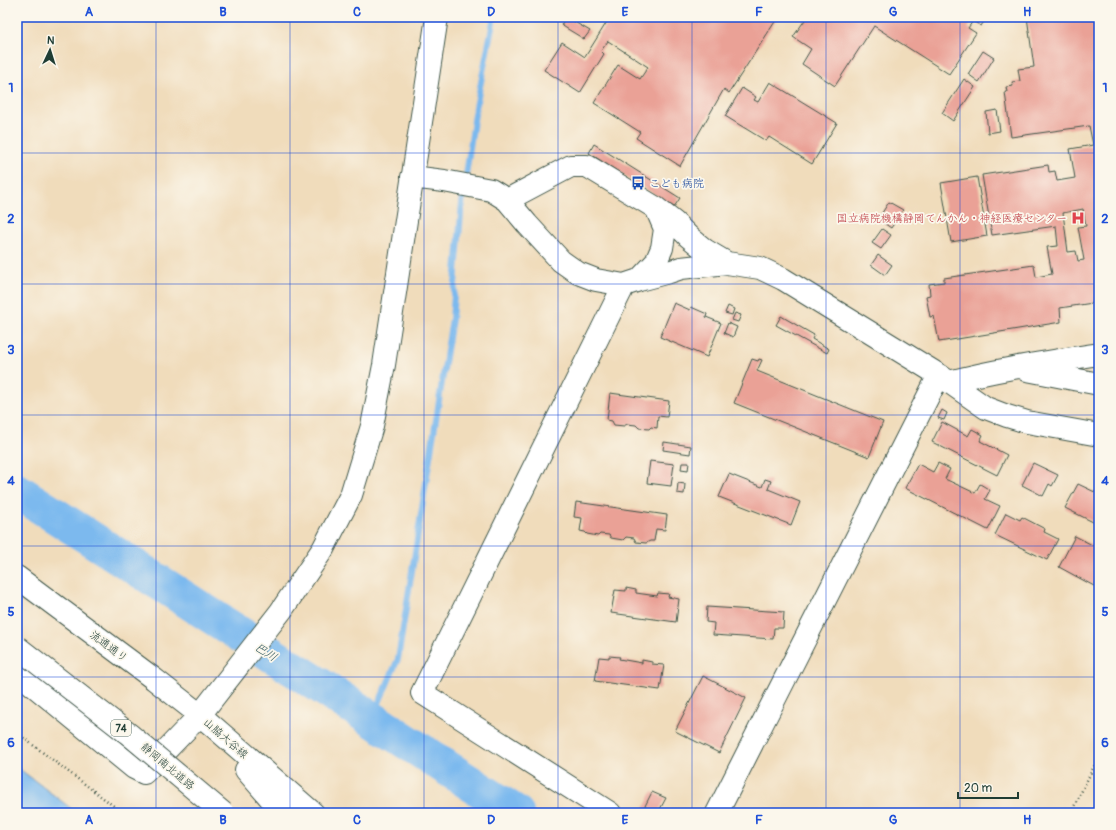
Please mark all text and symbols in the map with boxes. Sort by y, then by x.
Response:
text: A [85,4,94,20]
text: B [219,4,227,20]
text: C [353,4,361,20]
text: D [487,4,495,20]
text: E [622,4,629,20]
text: F [755,4,763,20]
text: G [889,4,898,20]
text: H [1023,4,1031,20]
north arrow [30,30,70,70]
text: N [46,34,55,47]
text: 1 [8,80,14,96]
text: 1 [1102,80,1108,96]
bus stop icon: こども病院 [630,175,646,191]
place label: こども病院 [649,177,704,190]
hospital icon: 国立病院機構静岡てんかん・神経医療センター [1070,210,1086,226]
text: 2 [7,211,15,227]
text: 2 [1101,211,1109,227]
place label: 国立病院機構静岡てんかん・神経医療センター [837,212,1067,225]
text: 3 [7,342,15,358]
text: 3 [1101,342,1109,358]
text: 4 [7,473,15,489]
text: 4 [1101,473,1109,489]
text: 5 [7,604,15,620]
text: 5 [1101,604,1109,620]
street label: 流通通り [87,628,130,665]
water label: 巴川 [252,640,280,665]
street label: 山脇大谷線 [201,715,251,761]
road number: 74 [111,720,131,736]
text: 6 [7,735,15,751]
text: 6 [1101,735,1109,751]
street label: 静岡南北道路 [138,740,197,793]
scale bar [958,774,1018,800]
text: 20 m [964,781,993,796]
text: A [85,812,94,828]
text: B [219,812,227,828]
text: C [353,812,361,828]
text: D [487,812,495,828]
text: E [622,812,629,828]
text: F [755,812,763,828]
text: G [889,812,898,828]
text: H [1023,812,1031,828]

